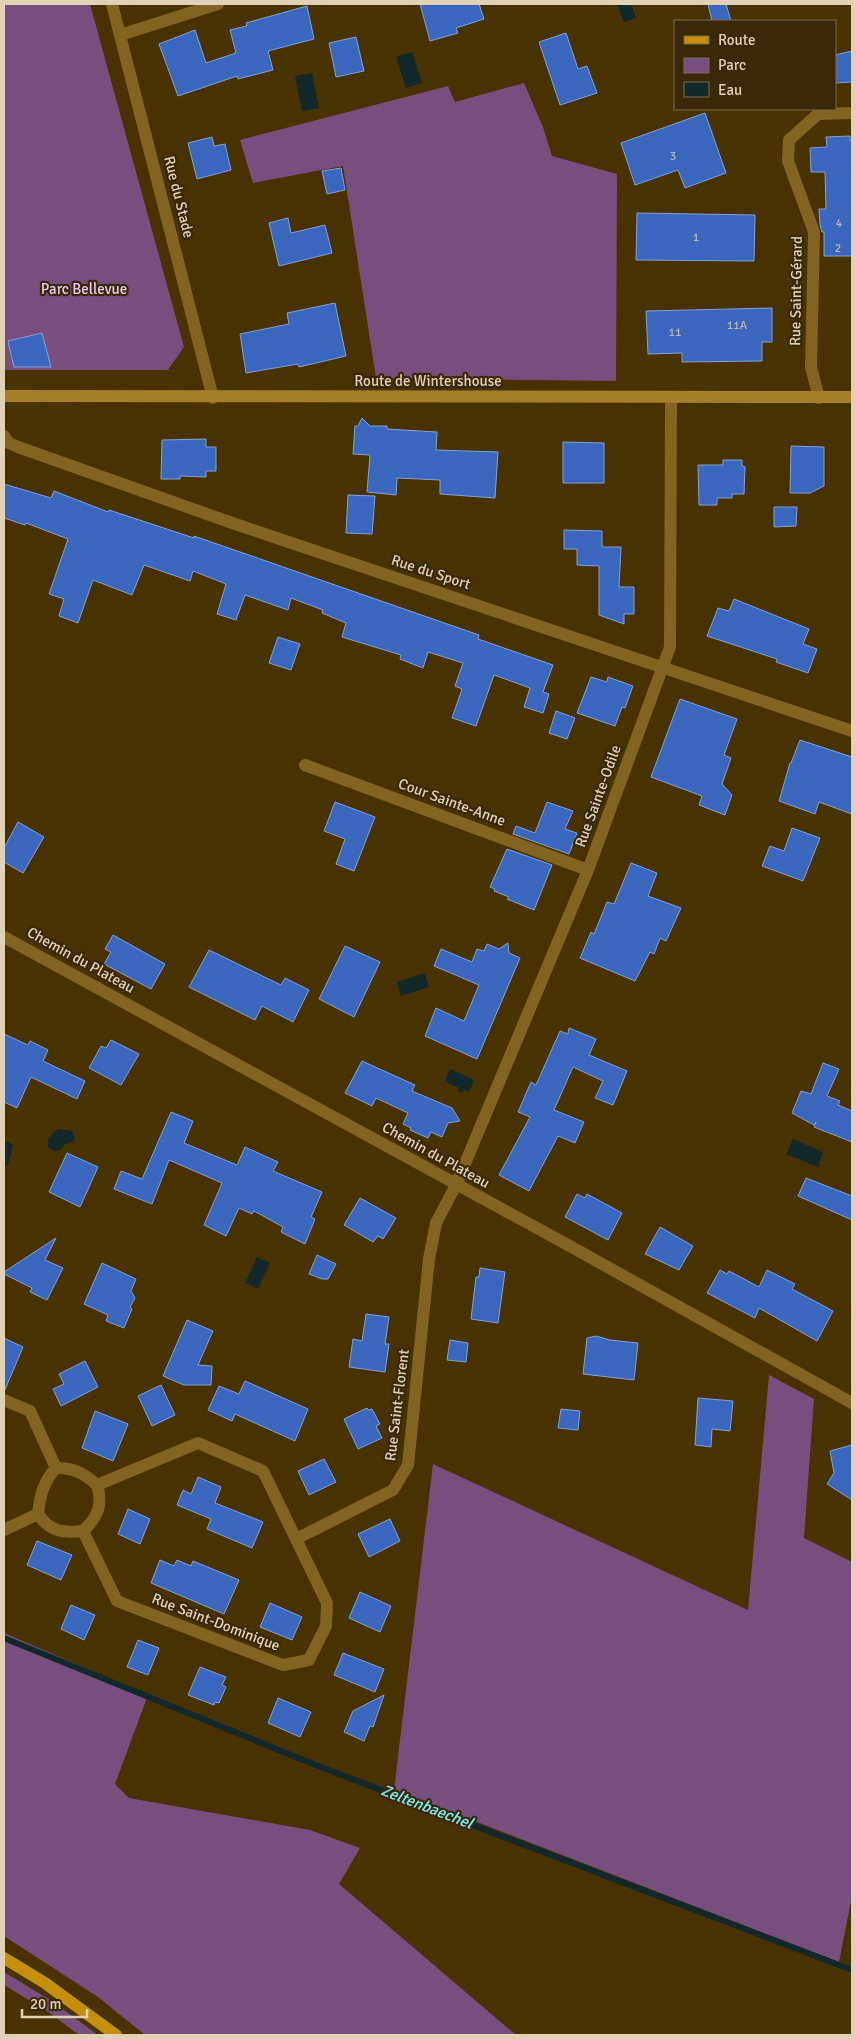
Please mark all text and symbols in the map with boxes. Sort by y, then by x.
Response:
legend [674,20,836,110]
text: Route [718,31,755,49]
text: Parc [718,56,746,74]
text: Eau [718,81,742,99]
house number: 3 [670,149,676,164]
street label: Rue du Stade [160,154,198,240]
house number: 4 [836,216,843,231]
house number: 1 [693,230,699,245]
street label: Rue Saint-Gérard [786,236,806,346]
house number: 2 [835,241,841,256]
park label: Parc Bellevue [41,280,127,298]
house number: 11A [727,318,748,333]
house number: 11 [669,325,681,340]
street label: Route de Wintershouse [354,372,502,390]
street label: Rue du Sport [389,551,473,593]
street label: Rue Sainte-Odile [571,742,625,850]
street label: Cour Sainte-Anne [396,774,508,830]
street label: Chemin du Plateau [24,923,138,997]
street label: Chemin du Plateau [379,1118,493,1192]
street label: Rue Saint-Florent [381,1348,413,1462]
street label: Rue Saint-Dominique [149,1589,283,1655]
water label: Zeltenbaechel [378,1780,477,1834]
scale bar [22,1986,88,2018]
text: 20 m [30,1995,61,2013]

